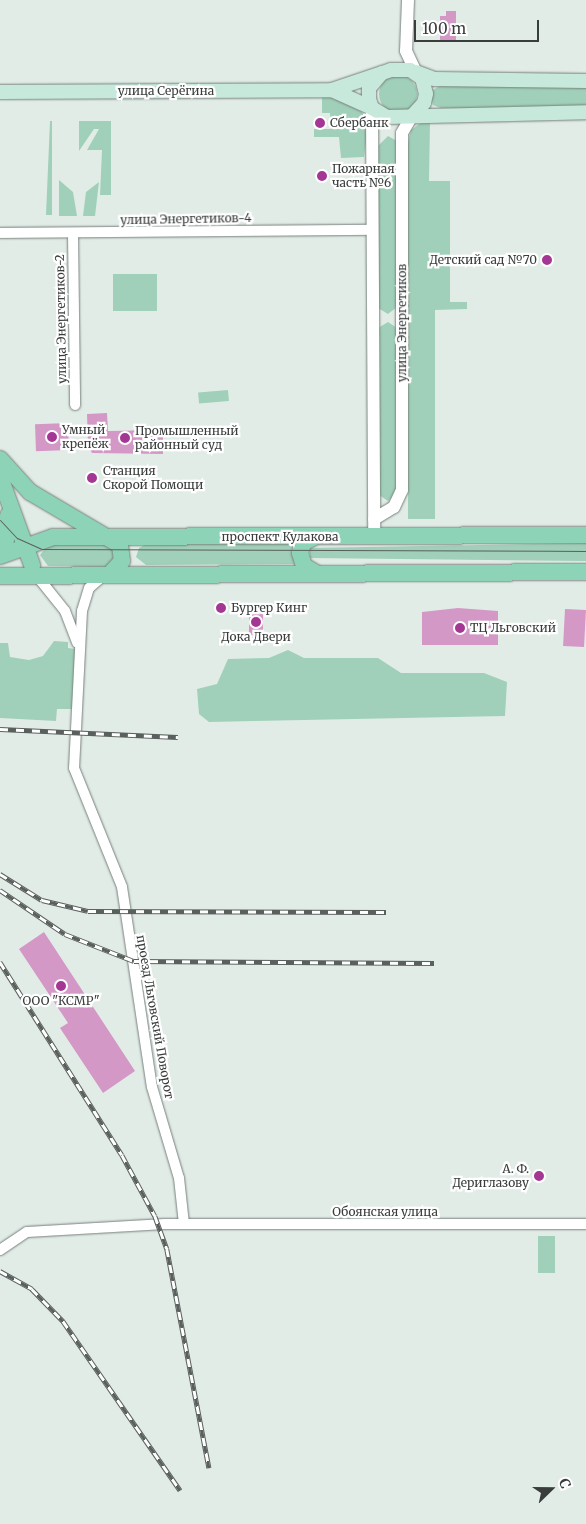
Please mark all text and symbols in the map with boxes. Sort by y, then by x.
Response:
scale bar [416,10,541,42]
text: 100 m [422,19,466,38]
street label: улица Серёгина [118,84,214,98]
place label: Сбербанк [330,116,389,130]
marker: Сбербанк [314,117,326,129]
place label: Пожарная часть №6 [332,162,395,190]
marker: Пожарная часть №6 [316,170,328,182]
street label: улица Энергетиков-4 [120,211,252,227]
place label: Детский сад №70 [429,253,537,267]
street label: улица Энергетиков-2 [53,254,69,384]
marker: Детский сад №70 [541,254,553,266]
street label: улица Энергетиков [395,264,409,382]
place label: Умный крепёж [62,423,109,451]
place label: Промышленный районный суд [135,424,239,452]
marker: Умный крепёж [46,431,58,443]
marker: Промышленный районный суд [119,432,131,444]
place label: Станция Скорой Помощи [103,464,203,492]
marker: Станция Скорой Помощи [85,471,99,485]
street label: проспект Кулакова [222,530,338,544]
place label: Бургер Кинг [231,601,307,615]
marker: Бургер Кинг [215,602,227,614]
marker: Дока Двери [250,616,262,628]
place label: ТЦ Льговский [470,621,556,635]
marker: ТЦ Льговский [454,622,466,634]
place label: Дока Двери [221,630,291,644]
street label: проезд Льговский Поворот [133,934,177,1100]
marker: ООО "КСМР" [55,980,67,992]
place label: ООО "КСМР" [22,994,100,1008]
place label: А. Ф. Дериглазову [452,1162,529,1190]
marker: А. Ф. Дериглазову [533,1170,545,1182]
street label: Обоянская улица [332,1205,438,1219]
north arrow [526,1464,576,1514]
text: С [555,1476,575,1491]

